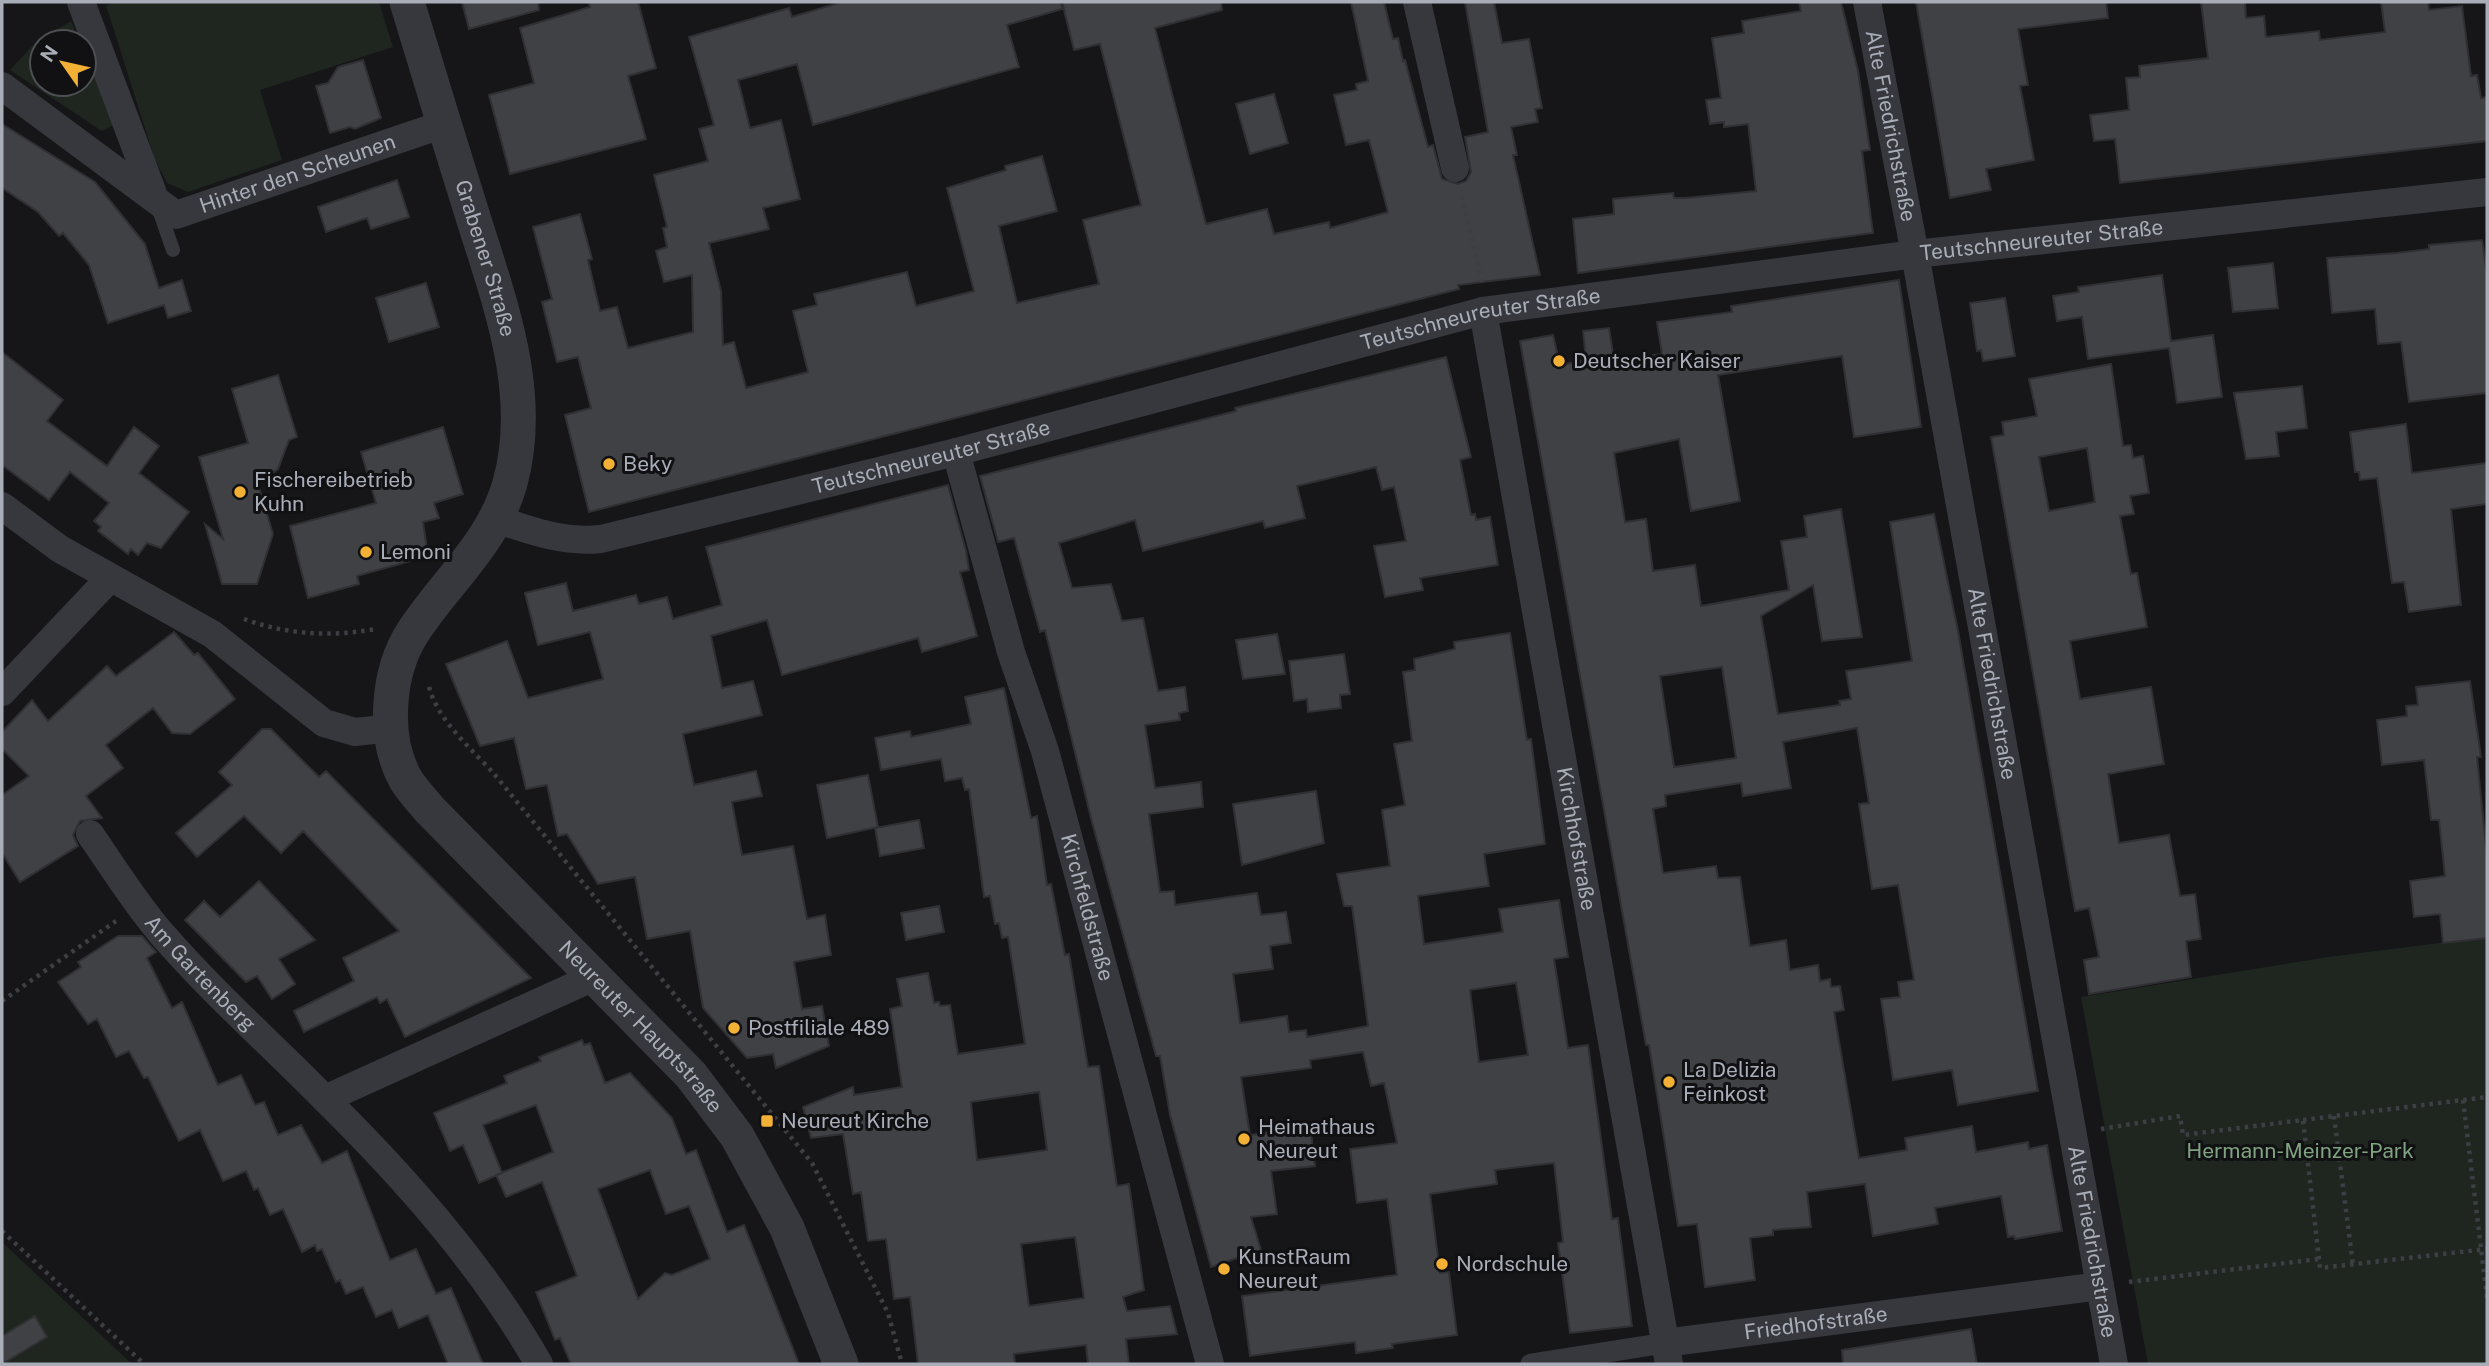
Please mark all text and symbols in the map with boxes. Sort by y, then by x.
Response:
north arrow [28,28,98,98]
street label: Alte Friedrichstraße [1861,28,1922,224]
text: N [36,41,62,66]
street label: Hinter den Scheunen [196,128,399,218]
street label: Grabener Straße [450,177,521,339]
street label: Teutschneureuter Straße [1919,214,2164,265]
street label: Teutschneureuter Straße [1358,283,1602,355]
place label: Deutscher Kaiser [1573,348,1741,373]
marker: Deutscher Kaiser [1551,353,1567,369]
street label: Teutschneureuter Straße [810,414,1053,499]
place label: Beky [623,451,672,476]
marker: Beky [601,456,617,472]
place label: Fischereibetrieb Kuhn [254,467,413,516]
marker: Fischereibetrieb Kuhn [232,484,248,500]
place label: Lemoni [380,539,451,564]
marker: Lemoni [358,544,374,560]
street label: Alte Friedrichstraße [1963,585,2022,782]
street label: Kirchhofstraße [1552,765,1602,912]
street label: Kirchfeldstraße [1056,831,1119,984]
street label: Am Gartenberg [140,910,261,1036]
street label: Neureuter Hauptstraße [554,935,728,1118]
place label: Postfiliale 489 [748,1015,890,1040]
marker: Postfiliale 489 [726,1020,742,1036]
place label: La Delizia Feinkost [1683,1057,1776,1106]
marker: La Delizia Feinkost [1661,1074,1677,1090]
place label: Neureut Kirche [781,1108,929,1133]
marker: Neureut Kirche [759,1113,775,1129]
place label: Heimathaus Neureut [1258,1114,1375,1163]
marker: Heimathaus Neureut [1236,1131,1252,1147]
park label: Hermann-Meinzer-Park [2186,1138,2414,1163]
street label: Alte Friedrichstraße [2063,1144,2122,1340]
place label: KunstRaum Neureut [1238,1244,1351,1293]
place label: Nordschule [1456,1251,1568,1276]
marker: Nordschule [1434,1256,1450,1272]
marker: KunstRaum Neureut [1216,1261,1232,1277]
street label: Friedhofstraße [1742,1301,1889,1345]

